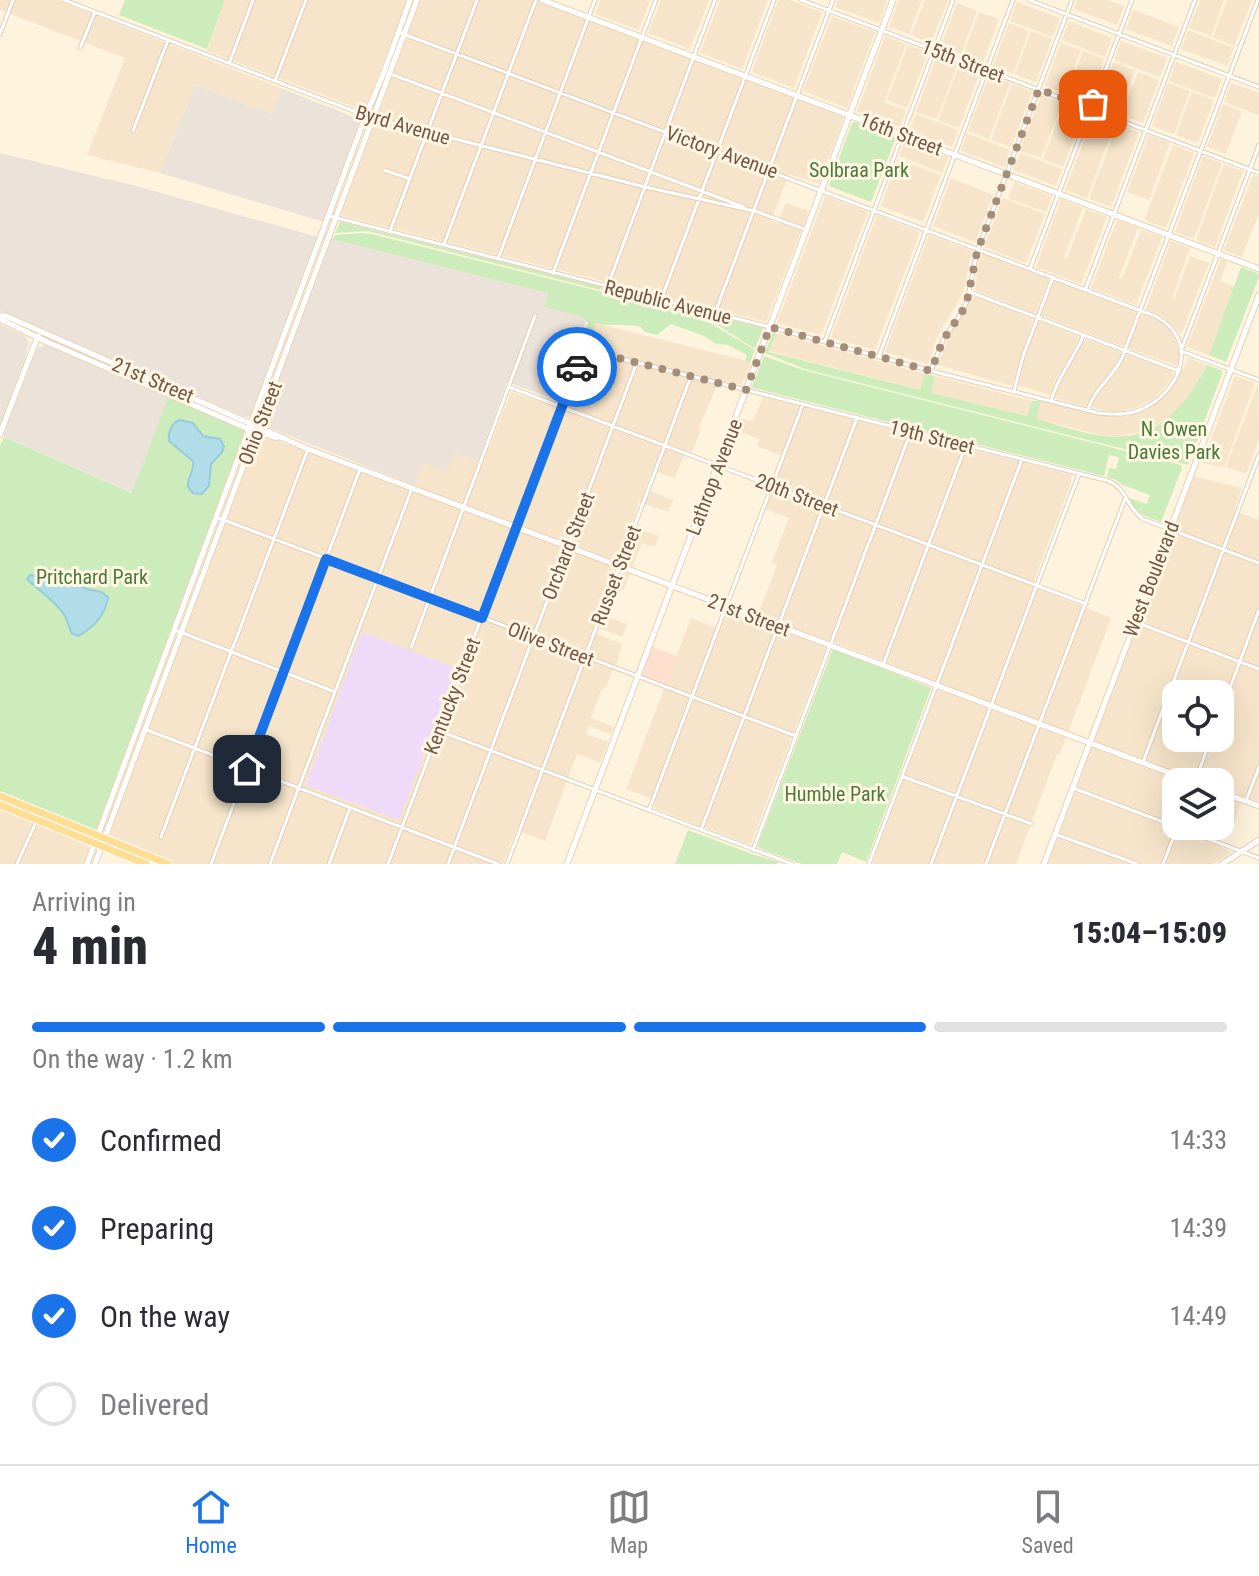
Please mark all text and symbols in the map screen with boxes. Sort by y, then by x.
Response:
street label: 15th Street [918,34,1008,88]
pin [1059,70,1127,138]
icon: bag [1071,82,1115,126]
street label: Byrd Avenue [353,100,453,150]
street label: 16th Street [856,107,946,161]
street label: Victory Avenue [663,121,781,183]
park label: Solbraa Park [809,158,909,182]
street label: Republic Avenue [602,275,734,329]
courier [537,327,617,407]
icon: car [555,345,599,389]
street label: 21st Street [109,352,197,408]
street label: Ohio Street [233,378,287,468]
street label: Lathrop Avenue [681,415,747,539]
street label: 19th Street [887,415,977,459]
park label: N. Owen Davies Park [1128,417,1220,464]
street label: 20th Street [752,468,842,522]
street label: Orchard Street [536,489,600,603]
street label: West Boulevard [1118,518,1184,640]
street label: Russet Street [586,521,646,628]
park label: Pritchard Park [36,565,148,589]
street label: 21st Street [704,588,794,642]
street label: Olive Street [504,617,598,671]
street label: Kentucky Street [419,634,485,758]
map controls [1162,680,1234,840]
button: locate [1162,680,1234,752]
pin [213,735,281,803]
icon: home [225,747,269,791]
button: layers [1162,768,1234,840]
park label: Humble Park [784,782,886,806]
text: Arriving in [32,887,136,917]
text: 15:04–15:09 [1072,915,1227,950]
text: 4 min [32,916,148,977]
text: On the way · 1.2 km [32,1044,233,1074]
icon: check [32,1118,76,1162]
text: Confirmed [100,1123,222,1158]
text: 14:33 [1170,1125,1227,1155]
icon: check [32,1206,76,1250]
text: Preparing [100,1211,214,1246]
text: 14:39 [1170,1213,1227,1243]
icon: check [32,1294,76,1338]
text: On the way [100,1299,230,1334]
text: 14:49 [1170,1301,1227,1331]
text: Delivered [100,1387,209,1422]
tab: Home [185,1485,237,1558]
tab: Map [607,1485,651,1558]
tab: Saved [1022,1485,1074,1558]

